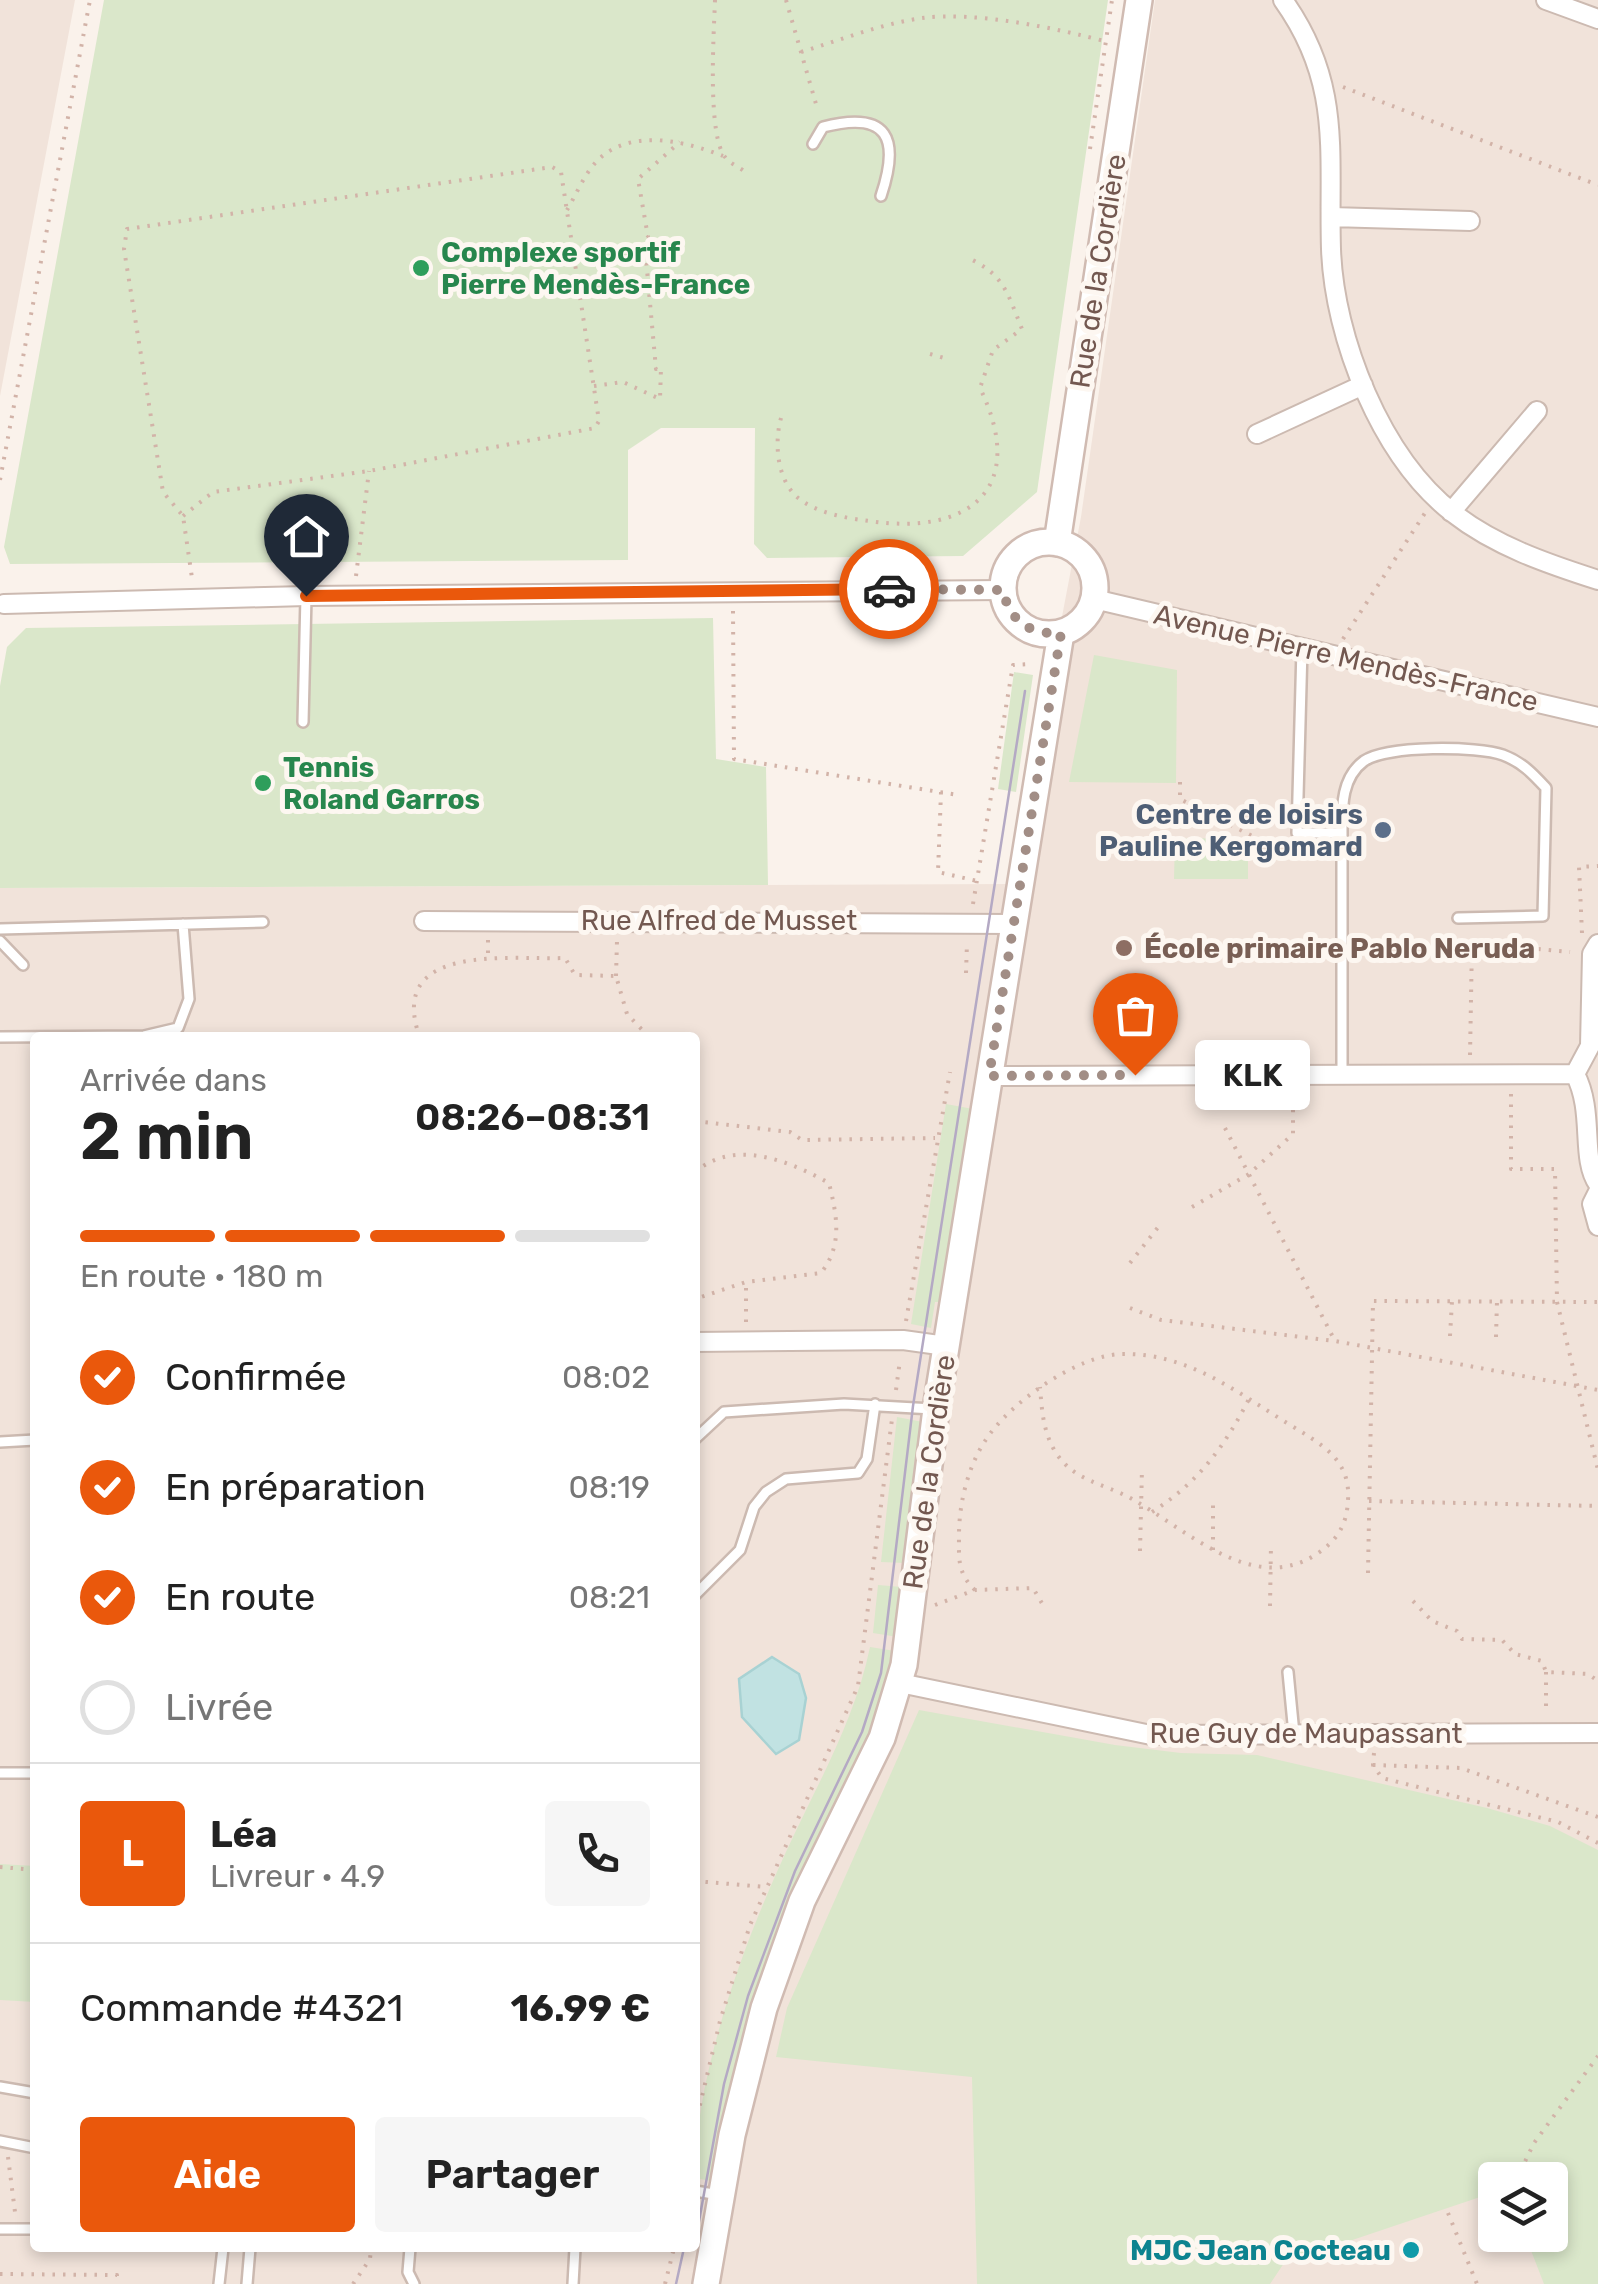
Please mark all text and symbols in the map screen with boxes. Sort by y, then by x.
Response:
street label: Rue de la Cordière [1063,152,1133,390]
place label: Complexe sportif Pierre Mendès-France [441,236,750,301]
marker: Complexe sportif Pierre Mendès-France [410,257,432,279]
pin [264,494,349,597]
icon: home [279,509,334,564]
courier [839,539,939,639]
icon: car [862,562,917,617]
street label: Avenue Pierre Mendès-France [1151,598,1541,718]
place label: Tennis Roland Garros [283,751,480,816]
marker: Tennis Roland Garros [252,772,274,794]
place label: Centre de loisirs Pauline Kergomard [1099,798,1363,863]
marker: Centre de loisirs Pauline Kergomard [1372,819,1394,841]
street label: Rue Alfred de Musset [581,904,857,937]
place label: École primaire Pablo Neruda [1144,932,1535,965]
marker: École primaire Pablo Neruda [1113,937,1135,959]
pin [1093,973,1178,1076]
icon: bag [1108,988,1163,1043]
callout: KLK [1195,1040,1310,1110]
text: KLK [1222,1056,1283,1094]
text: Arrivée dans [80,1061,267,1099]
text: 08:26–08:31 [415,1094,650,1140]
text: 2 min [80,1098,254,1175]
text: En route · 180 m [80,1257,323,1295]
icon: check [80,1350,135,1405]
street label: Rue de la Cordière [896,1353,962,1591]
text: Confirmée [165,1354,347,1400]
text: 08:02 [562,1358,650,1396]
icon: check [80,1460,135,1515]
text: En préparation [165,1464,426,1510]
text: 08:19 [568,1468,650,1506]
icon: check [80,1570,135,1625]
text: En route [165,1574,315,1620]
text: 08:21 [569,1578,650,1616]
text: Livrée [165,1684,273,1730]
street label: Rue Guy de Maupassant [1150,1717,1462,1750]
button: phone [545,1801,650,1906]
text: Léa [210,1811,278,1857]
text: L [121,1830,144,1876]
text: Livreur · 4.9 [210,1857,385,1895]
text: Commande #4321 [80,1985,403,2031]
text: 16.99 € [510,1985,650,2031]
button: Aide [80,2117,355,2232]
button: Partager [375,2117,650,2232]
map controls [1478,2162,1568,2252]
button: layers [1478,2162,1568,2252]
place label: MJC Jean Cocteau [1130,2234,1391,2267]
marker: MJC Jean Cocteau [1400,2239,1422,2261]

